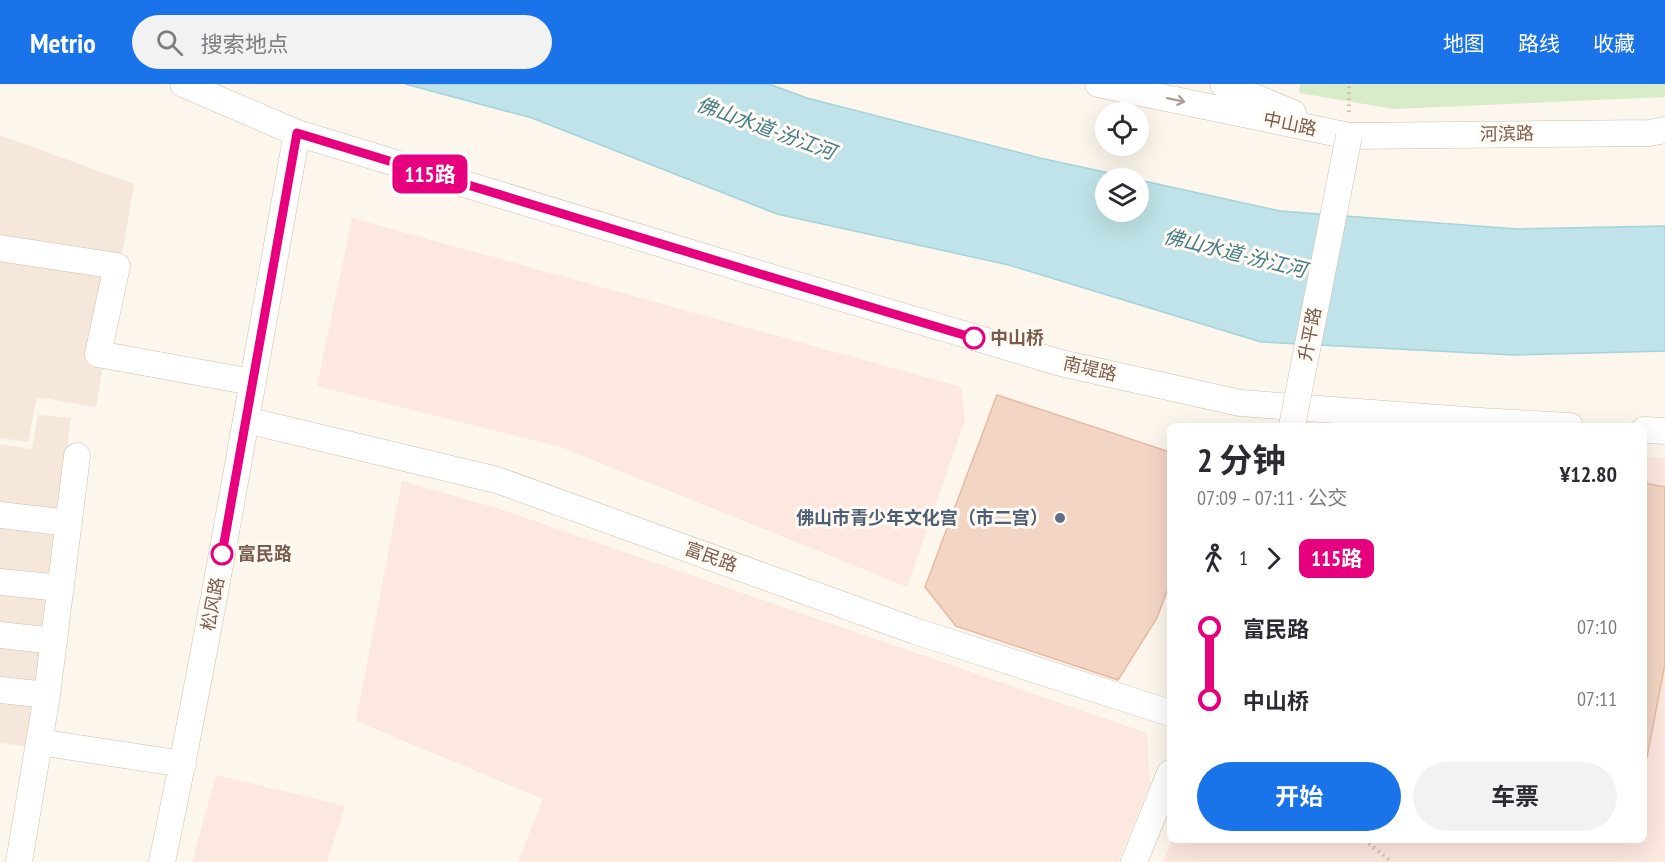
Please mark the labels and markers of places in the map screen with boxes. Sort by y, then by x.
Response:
place label: 中山桥 [990,326,1044,349]
marker: 中山桥 [963,327,985,349]
place label: 佛山市青少年文化宫（市二宫） [796,506,1048,529]
marker: 佛山市青少年文化宫（市二宫） [1053,511,1067,525]
place label: 富民路 [238,542,292,565]
marker: 富民路 [211,543,233,565]

